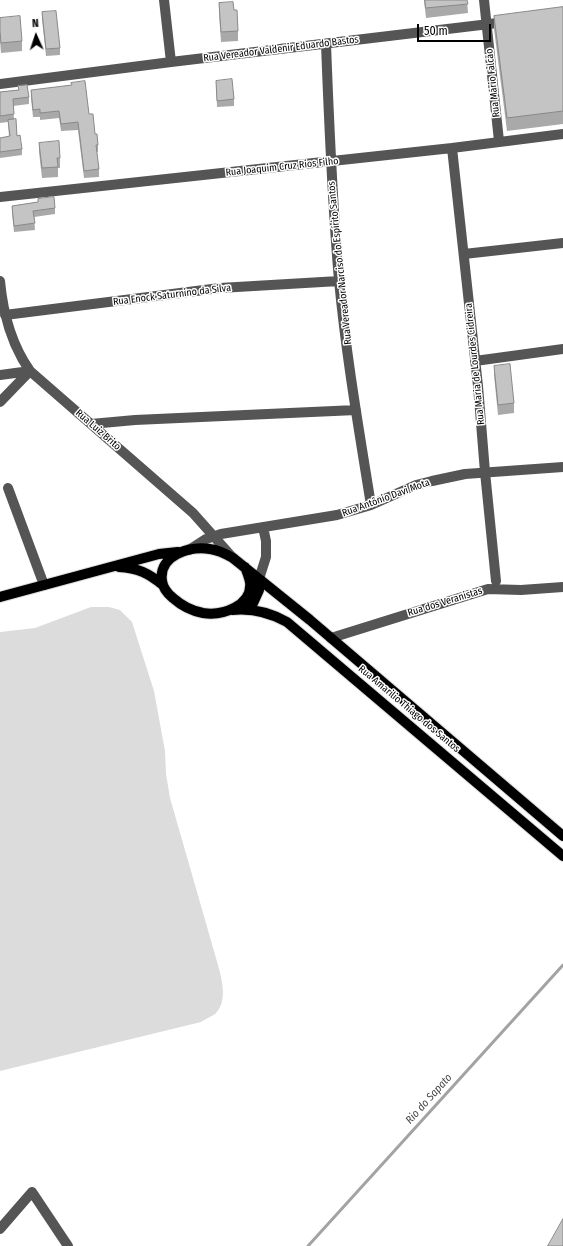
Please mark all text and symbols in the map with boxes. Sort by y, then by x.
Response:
north arrow [16,16,56,56]
scale bar [419,16,493,42]
text: N [32,17,39,30]
text: 50 m [424,24,448,38]
street label: Rua Vereador Valdenir Eduardo Bastos [203,34,359,64]
street label: Rua Mário Falcão [483,48,503,118]
street label: Rua Joaquim Cruz Rios Filho [225,155,339,179]
street label: Rua Vereador Narciso do Espírito Santos [325,181,355,345]
street label: Rua Enock Saturnino da Silva [112,282,232,308]
street label: Rua Maria de Lourdes Cidreira [463,303,487,425]
street label: Rua Luiz Brito [73,407,123,453]
street label: Rua Antônio Davi Mota [340,477,432,519]
street label: Rua dos Veranistas [406,585,484,619]
street label: Rua Amarilio Thiago dos Santos [356,663,462,755]
water label: Rio do Sapato [403,1071,455,1127]

